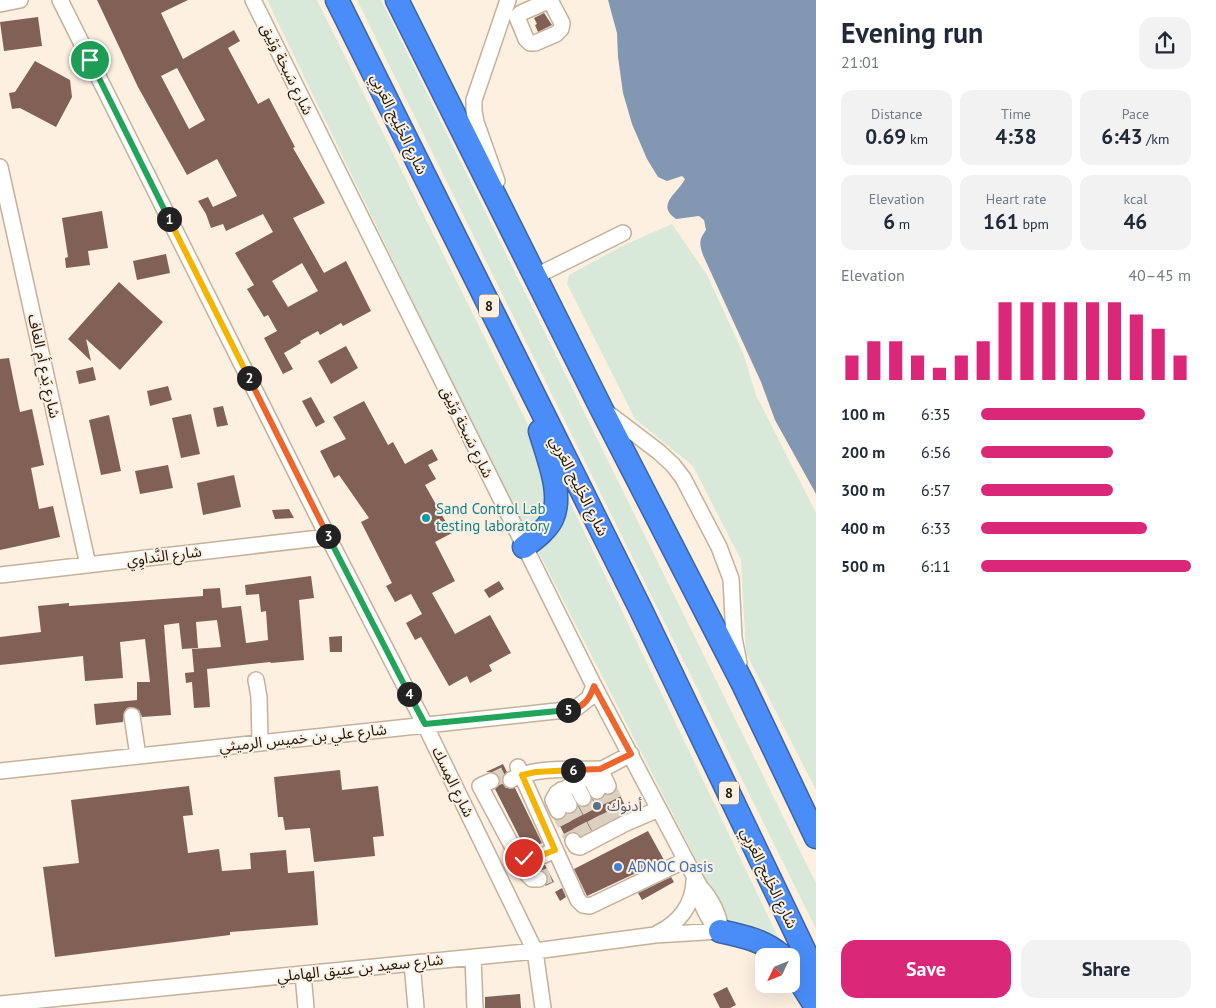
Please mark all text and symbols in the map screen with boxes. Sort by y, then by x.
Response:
text: Evening run [841,14,983,51]
button: share [1139,17,1191,69]
street label: شارع سَبخة وَثِيق [254,20,318,119]
pin [69,39,111,81]
icon: arrive [76,46,104,74]
text: 21:01 [841,52,879,72]
street label: شارع الخَلِيج العَربِي [364,70,432,179]
text: Distance [871,105,922,123]
text: Time [1001,105,1031,123]
text: Pace [1122,105,1149,123]
text: 0.69 [865,123,906,150]
text: 4:38 [995,123,1037,150]
text: 6:43 [1101,123,1143,150]
text: km [906,130,928,148]
text: /km [1143,130,1169,148]
text: Elevation [869,190,925,208]
text: Heart rate [986,190,1046,208]
text: kcal [1123,190,1147,208]
pin: 1 [156,206,182,232]
text: 6 [883,208,895,235]
text: 161 [983,208,1019,235]
text: 46 [1123,208,1147,235]
text: 1 [166,210,173,228]
text: m [895,215,910,233]
text: bpm [1019,215,1049,233]
text: Elevation [841,265,905,285]
text: 40–45 m [1128,265,1191,285]
road number: 8 [479,294,499,318]
street label: شارع بَدع أم الغاف [21,312,65,421]
pin: 2 [236,366,262,390]
text: 2 [246,369,253,387]
street label: شارع سَبخة وَثِيق [434,383,498,482]
text: 100 m [841,404,885,424]
text: 6:35 [921,404,951,424]
street label: شارع الخَلِيج العَربِي [543,432,613,541]
text: 200 m [841,442,885,462]
text: 6:56 [921,442,951,462]
text: 300 m [841,480,885,500]
text: 6:57 [921,480,951,500]
place label: Sand Control Lab testing laboratory [436,499,550,535]
marker: Sand Control Lab testing laboratory [420,512,432,524]
text: 400 m [841,518,885,538]
text: 6:33 [921,518,951,538]
pin: 3 [316,524,340,548]
text: 3 [325,527,332,545]
street label: شارع النَّداوِي [125,541,203,573]
text: 500 m [841,556,885,576]
text: 6:11 [921,556,951,576]
pin: 4 [396,682,422,706]
text: 4 [406,685,413,703]
pin: 5 [556,698,580,722]
text: 5 [565,701,572,719]
street label: شارع علي بن خميس الرميثي [218,719,388,759]
street label: شارع المِسك [426,743,479,822]
pin: 6 [560,758,586,782]
text: 6 [570,761,577,779]
road number: 8 [719,781,739,804]
place label: أدنوك [607,796,642,815]
marker: أدنوك [591,800,603,812]
street label: شارع الخَلِيج العَربِي [734,824,802,933]
pin [503,837,545,879]
icon: check [510,844,538,872]
place label: ADNOC Oasis [628,857,713,876]
marker: ADNOC Oasis [612,861,624,873]
button: Save [841,940,1011,998]
button: Share [1021,940,1191,998]
north arrow [755,948,800,992]
map controls [755,948,800,993]
street label: شارع سعيد بن عتيق الهاملي [276,949,445,989]

